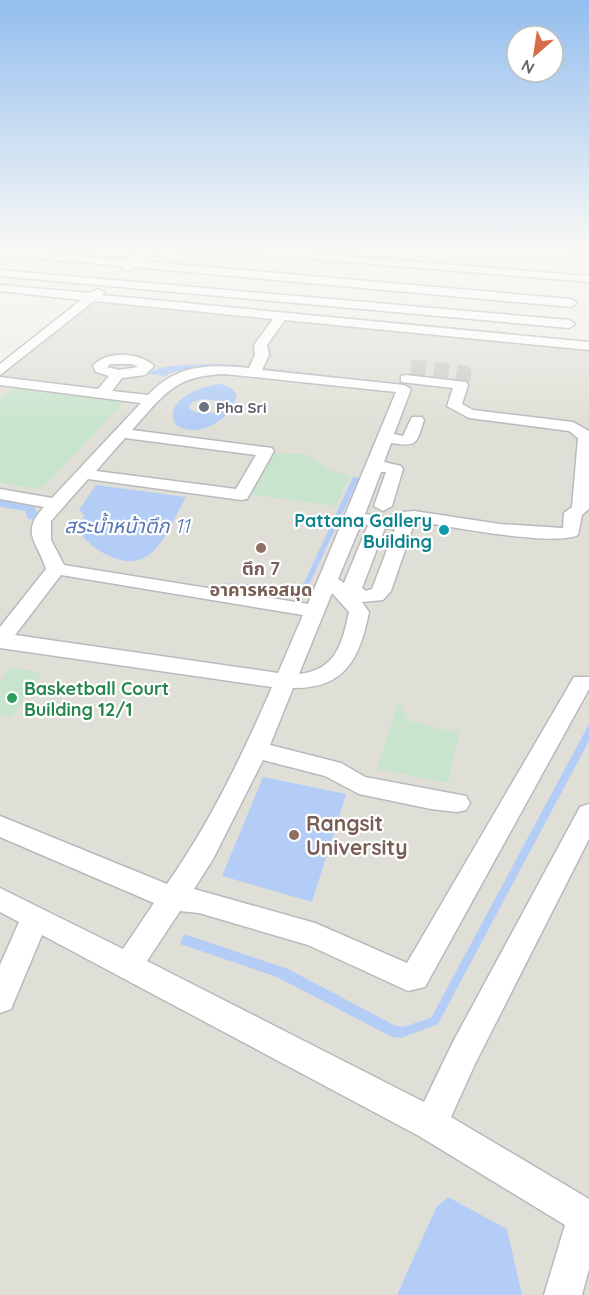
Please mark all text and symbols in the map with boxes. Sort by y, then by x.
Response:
north arrow [505,24,565,84]
text: N [518,56,538,79]
place label: Pha Sri [216,398,266,417]
marker: Pha Sri [197,400,211,414]
place label: Pattana Gallery Building [294,509,432,553]
water label: สระน้ำหน้าตึก 11 [64,512,191,538]
marker: Pattana Gallery Building [437,523,451,537]
marker: ตึก 7 อาคารหอสมุด [254,541,268,555]
place label: ตึก 7 อาคารหอสมุด [209,557,313,601]
place label: Basketball Court Building 12/1 [24,677,169,721]
marker: Basketball Court Building 12/1 [5,691,19,705]
place label: Rangsit University [306,810,407,860]
marker: Rangsit University [287,828,301,842]

